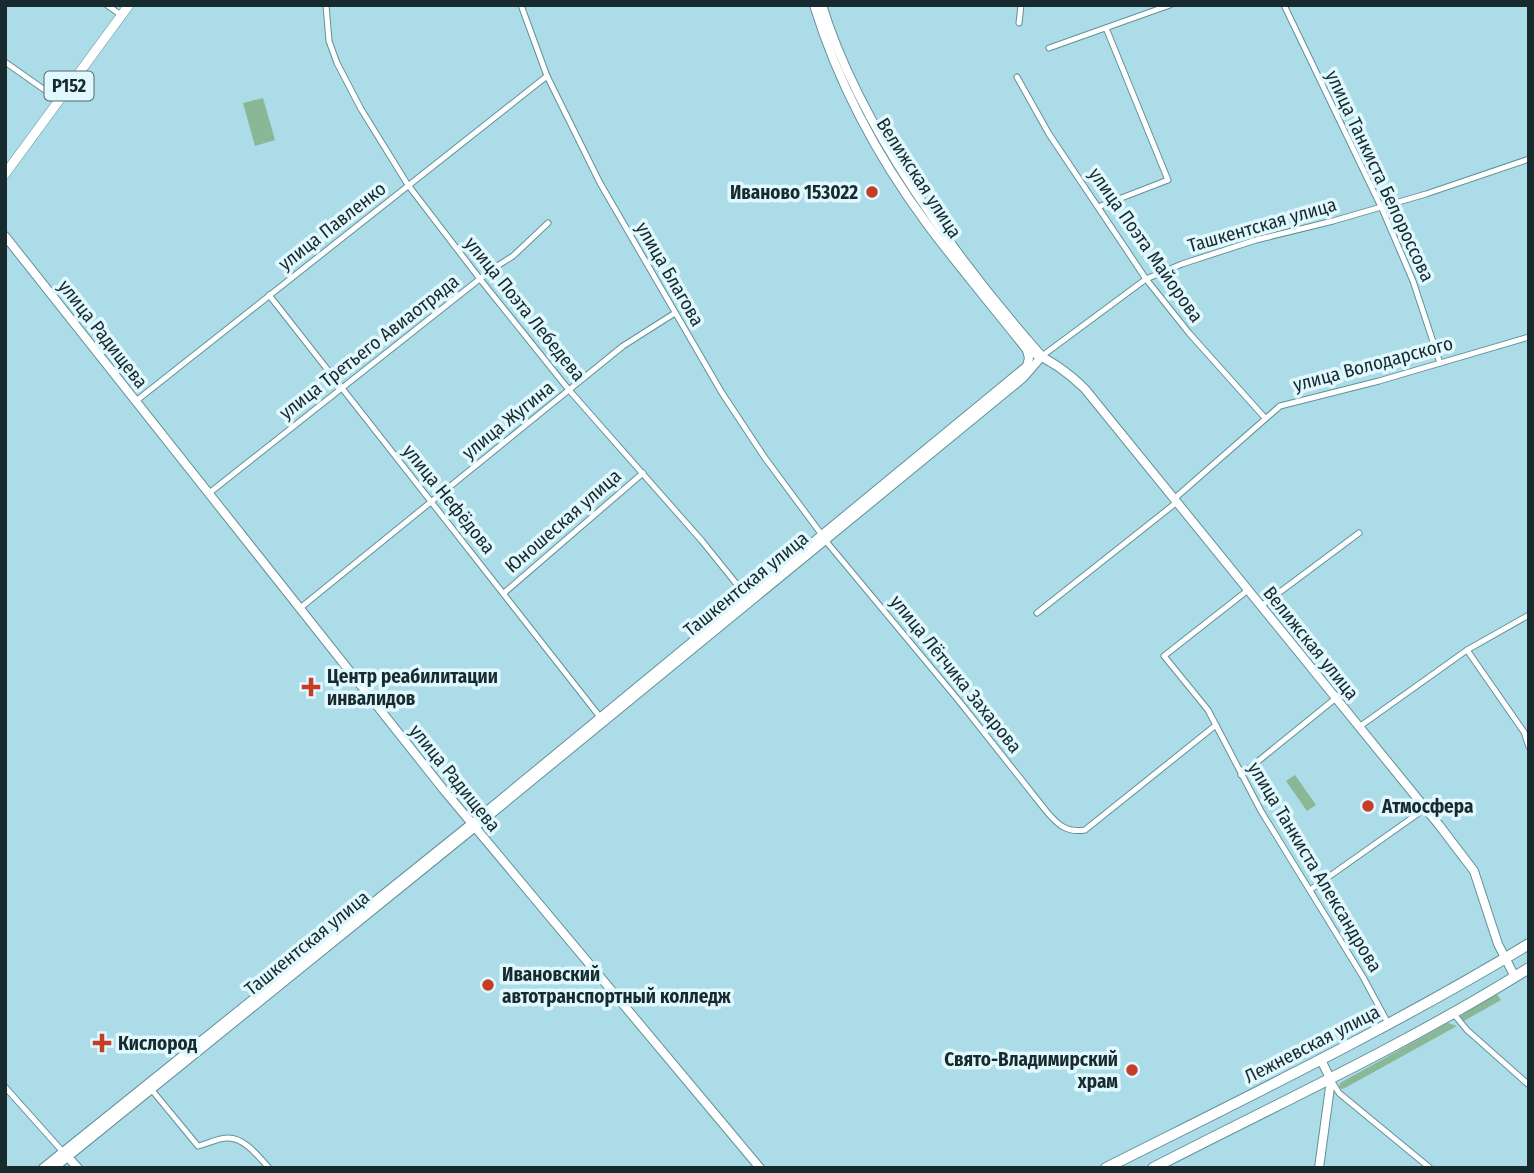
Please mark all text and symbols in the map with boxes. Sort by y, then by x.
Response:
street label: улица Танкиста Белороссова [1321,67,1439,285]
road number: Р152 [44,72,94,100]
street label: Велижская улица [871,113,967,243]
street label: улица Поэта Майорова [1084,163,1208,327]
street label: улица Павленко [274,177,390,275]
place label: Иваново 153022 [730,181,858,204]
marker: Иваново 153022 [864,184,880,200]
street label: Ташкентская улица [1185,193,1339,257]
street label: улица Благова [631,218,709,330]
street label: улица Поэта Лебедева [460,232,590,386]
street label: улица Третьего Авиаотряда [275,270,463,424]
street label: улица Радищева [53,275,153,393]
street label: улица Володарского [1291,332,1455,396]
street label: улица Жугина [457,376,559,464]
street label: улица Нефёдова [398,440,500,558]
street label: Юношеская улица [500,464,626,578]
street label: Ташкентская улица [679,527,813,641]
street label: Велижская улица [1258,582,1364,704]
street label: улица Лётчика Захарова [885,590,1027,758]
place label: Центр реабилитации инвалидов [327,665,498,710]
marker: Центр реабилитации инвалидов [301,677,321,697]
street label: улица Радищева [405,720,505,836]
street label: улица Танкиста Александрова [1243,758,1387,976]
place label: Атмосфера [1381,795,1473,818]
marker: Атмосфера [1360,798,1376,814]
street label: Ташкентская улица [240,886,374,1000]
place label: Ивановский автотранспортный колледж [502,963,731,1008]
marker: Ивановский автотранспортный колледж [480,977,496,993]
street label: Лежневская улица [1240,1000,1384,1088]
place label: Кислород [118,1032,198,1055]
marker: Кислород [92,1033,112,1053]
place label: Свято-Владимирский храм [944,1048,1118,1093]
marker: Свято-Владимирский храм [1124,1062,1140,1078]

